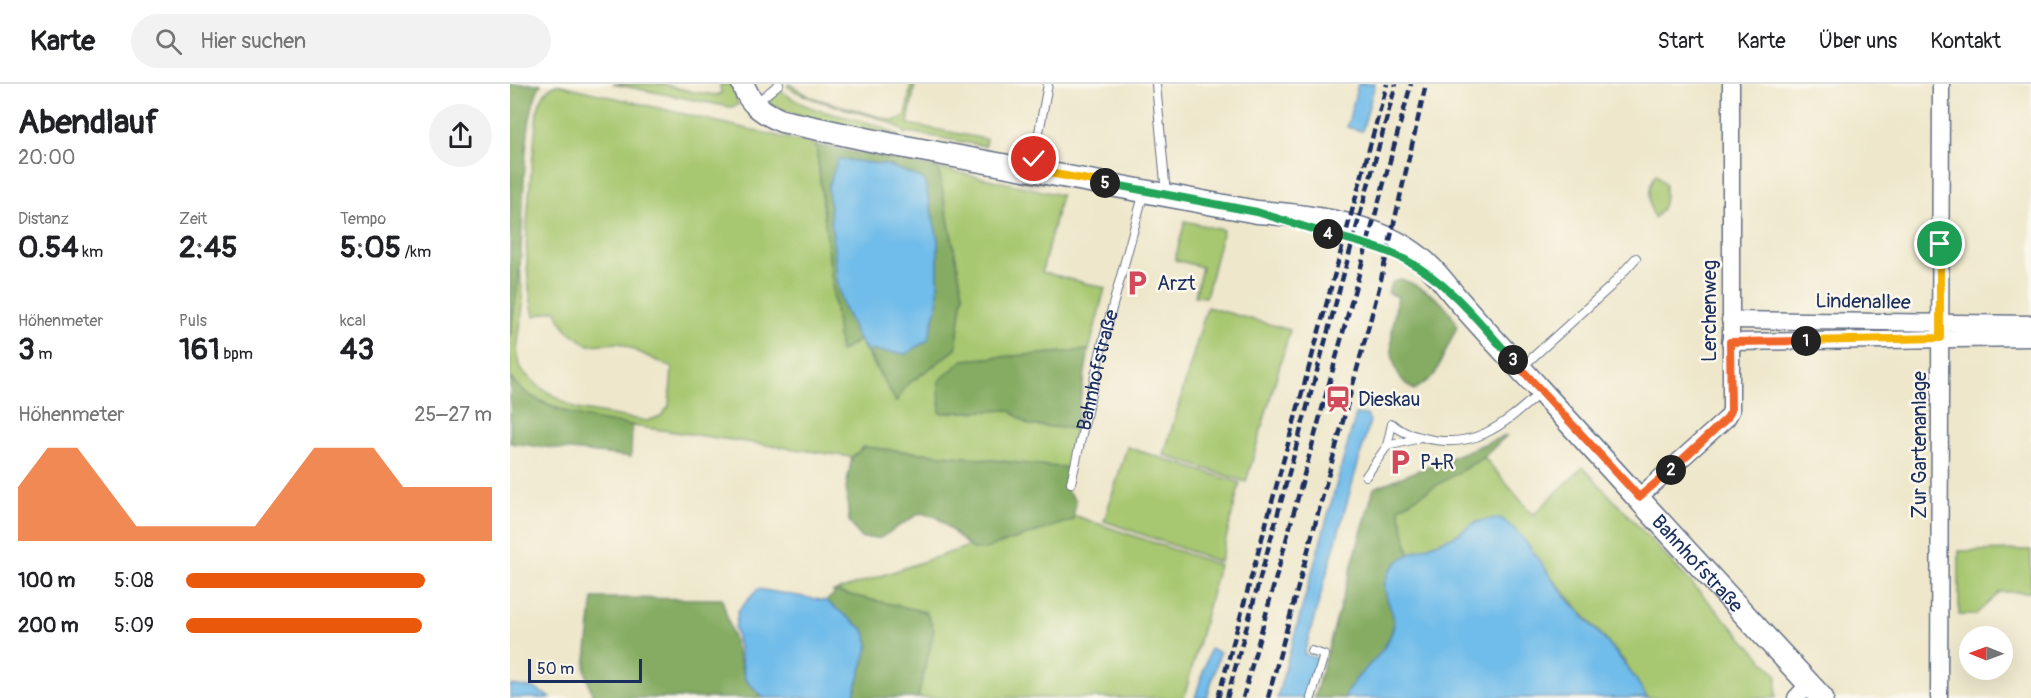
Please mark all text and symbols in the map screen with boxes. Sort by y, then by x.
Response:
search box [131,14,551,68]
text: Karte [30,24,95,59]
icon: search [152,25,185,58]
text: Hier suchen [200,27,306,55]
text: Start [1658,28,1704,55]
text: Karte [1737,28,1786,55]
text: Über uns [1819,28,1897,55]
text: Kontakt [1930,28,2001,55]
text: Abendlauf [18,102,159,143]
button: share [429,104,492,167]
pin [1008,133,1059,184]
icon: check [1017,142,1050,175]
text: 20:00 [18,145,76,170]
pin: 5 [1090,168,1120,198]
text: 5 [1101,173,1109,193]
text: Distanz [18,209,69,229]
text: Zeit [179,209,207,229]
text: Tempo [340,209,386,229]
pin [1914,218,1965,269]
pin: 4 [1313,219,1343,249]
text: 4 [1323,224,1333,244]
icon: arrive [1923,227,1956,260]
text: 0.54 [18,229,79,266]
text: 2:45 [179,229,237,266]
text: 5:05 [340,229,401,266]
text: km [79,242,103,262]
text: /km [401,242,431,262]
street label: Lerchenweg [1697,260,1722,362]
parking icon: Arzt [1122,268,1152,298]
place label: Arzt [1157,271,1197,296]
street label: Lindenallee [1815,288,1911,315]
street label: Bahnhofstraße [1071,307,1124,433]
text: Höhenmeter [18,311,103,331]
text: Puls [179,311,207,331]
text: kcal [340,311,366,331]
pin: 1 [1791,326,1821,356]
text: 3 [18,331,35,368]
text: 161 [179,331,220,368]
text: 43 [340,331,374,368]
text: 1 [1803,331,1809,351]
text: m [35,344,52,364]
text: bpm [220,344,253,364]
pin: 3 [1498,345,1528,375]
text: 3 [1509,350,1517,370]
street label: Zur Gartenanlage [1907,371,1932,519]
station icon: Dieskau [1323,384,1353,414]
place label: Dieskau [1358,387,1420,412]
text: Höhenmeter [18,402,124,427]
text: 25–27 m [414,402,492,427]
parking icon: P+R [1385,447,1415,477]
place label: P+R [1420,450,1454,475]
pin: 2 [1656,455,1686,485]
text: 2 [1667,460,1675,480]
street label: Bahnhofstraße [1646,510,1748,618]
text: 100 m [18,568,75,593]
text: 5:08 [114,568,154,593]
text: 200 m [18,613,79,638]
text: 5:09 [114,613,154,638]
north arrow [1959,626,2013,680]
map controls [1959,626,2013,680]
scale bar [528,656,642,684]
text: 50 m [537,659,574,679]

